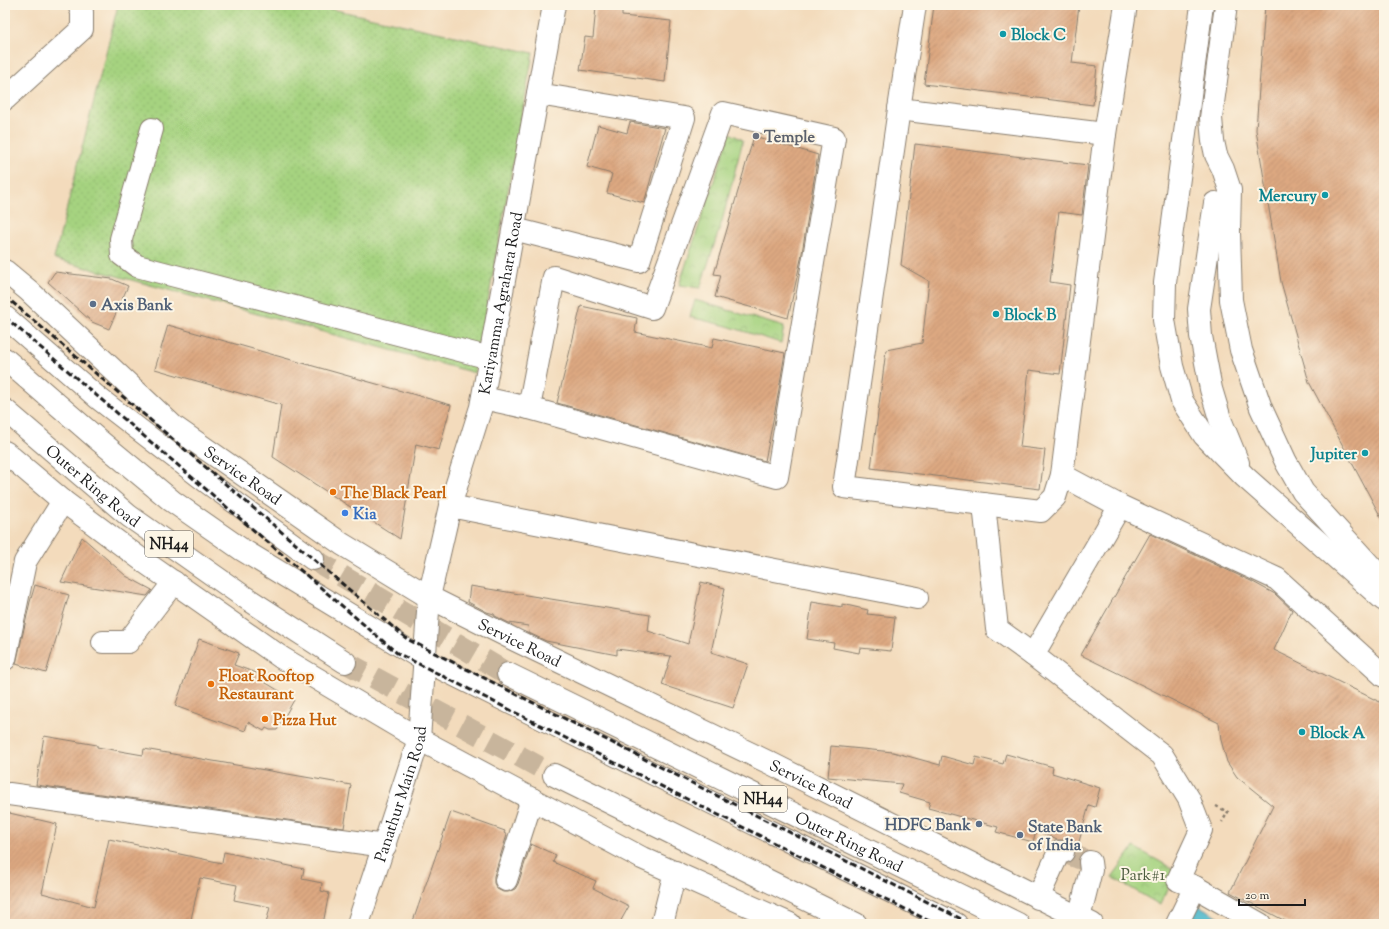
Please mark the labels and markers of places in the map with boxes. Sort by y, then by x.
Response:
place label: Block C [1011,25,1066,48]
marker: Block C [998,29,1008,39]
place label: Temple [764,127,815,150]
marker: Temple [751,131,761,141]
place label: Mercury [1259,186,1317,209]
marker: Mercury [1320,190,1330,200]
place label: Axis Bank [101,295,173,318]
marker: Axis Bank [88,299,98,309]
place label: Block B [1004,305,1056,328]
marker: Block B [991,309,1001,319]
place label: Jupiter [1309,444,1358,467]
marker: Jupiter [1360,448,1370,458]
place label: The Black Pearl [341,483,447,506]
marker: The Black Pearl [328,487,338,497]
place label: Kia [353,504,377,527]
marker: Kia [340,508,350,518]
place label: Float Rooftop Restaurant [219,666,314,707]
marker: Float Rooftop Restaurant [206,679,216,689]
place label: Pizza Hut [273,710,337,733]
marker: Pizza Hut [260,714,270,724]
place label: Block A [1310,723,1365,746]
marker: Block A [1297,727,1307,737]
place label: HDFC Bank [885,815,971,838]
place label: State Bank of India [1028,817,1102,858]
marker: HDFC Bank [974,819,984,829]
marker: State Bank of India [1015,830,1025,840]

